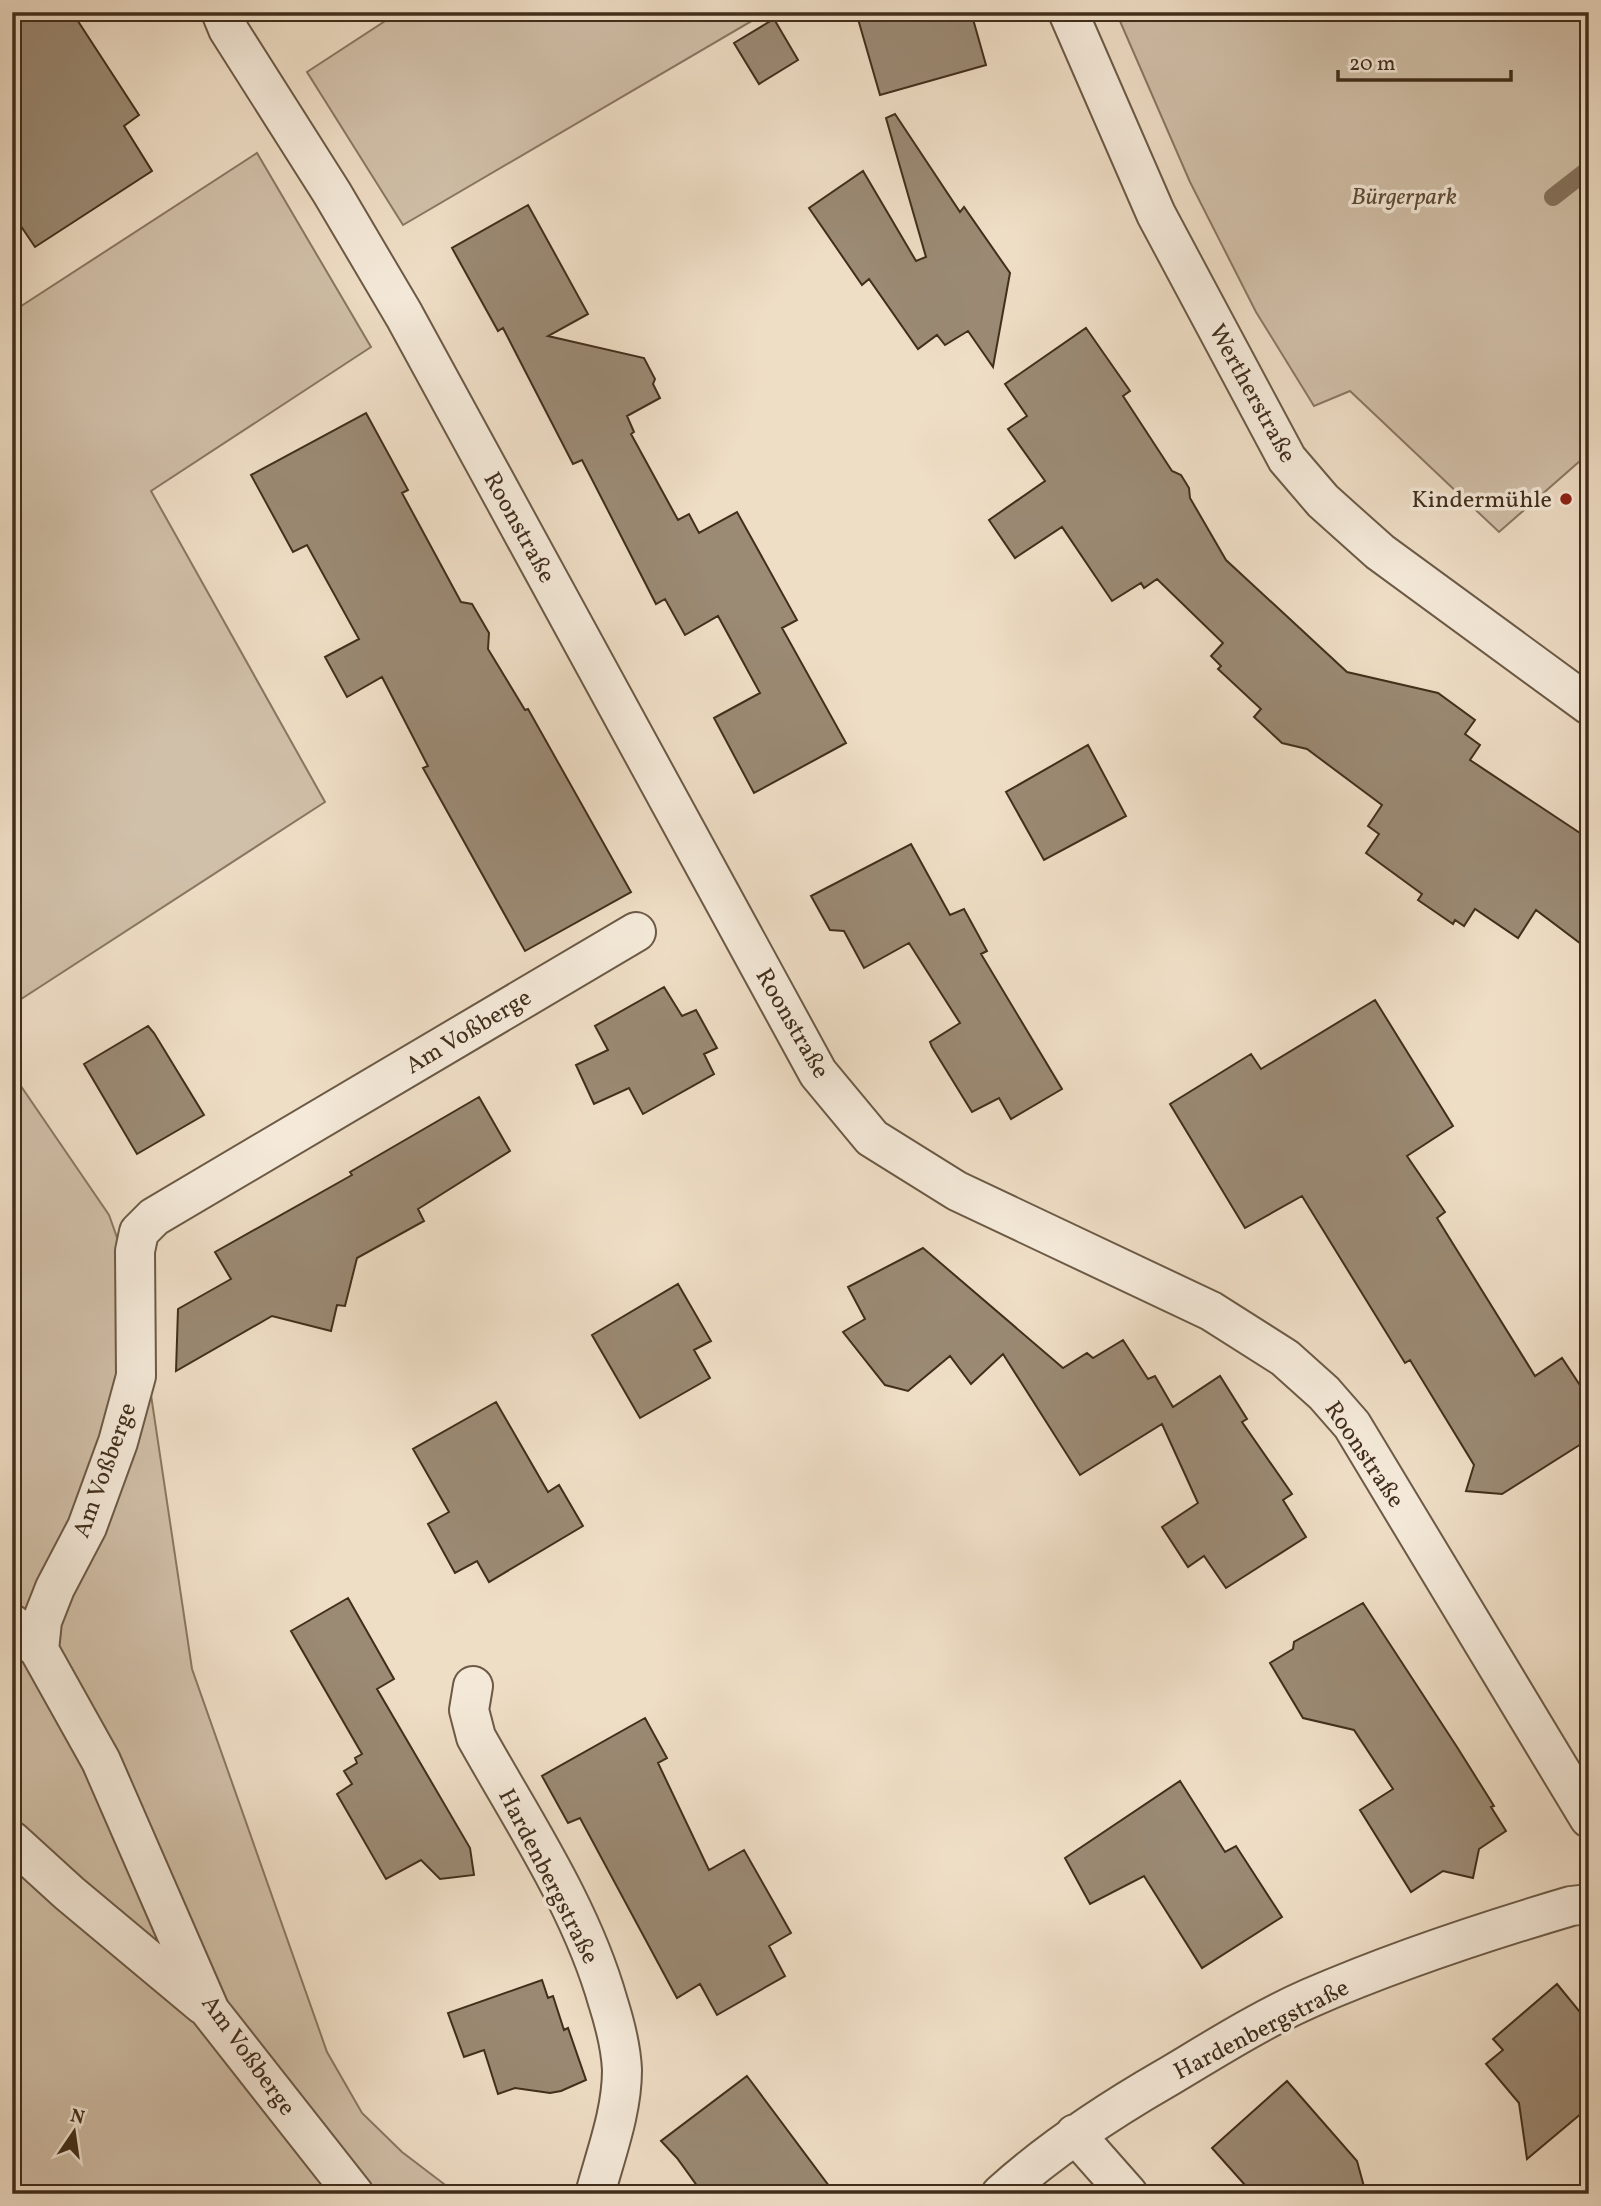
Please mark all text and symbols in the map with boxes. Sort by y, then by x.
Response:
scale bar [1338,38,1512,82]
text: 20 m [1349,50,1395,79]
park label: Bürgerpark [1351,181,1457,215]
street label: Wertherstraße [1199,318,1303,470]
street label: Roonstraße [474,466,563,590]
place label: Kindermühle [1412,484,1552,518]
marker: Kindermühle [1558,491,1574,507]
street label: Roonstraße [746,963,837,1085]
street label: Am Voßberge [400,982,539,1084]
street label: Roonstraße [1315,1395,1412,1515]
street label: Am Voßberge [66,1398,146,1543]
street label: Hardenbergstraße [488,1783,606,1970]
street label: Hardenbergstraße [1168,1972,1355,2090]
street label: Am Voßberge [192,1989,303,2124]
north arrow [38,2098,108,2168]
text: N [68,2103,87,2132]

